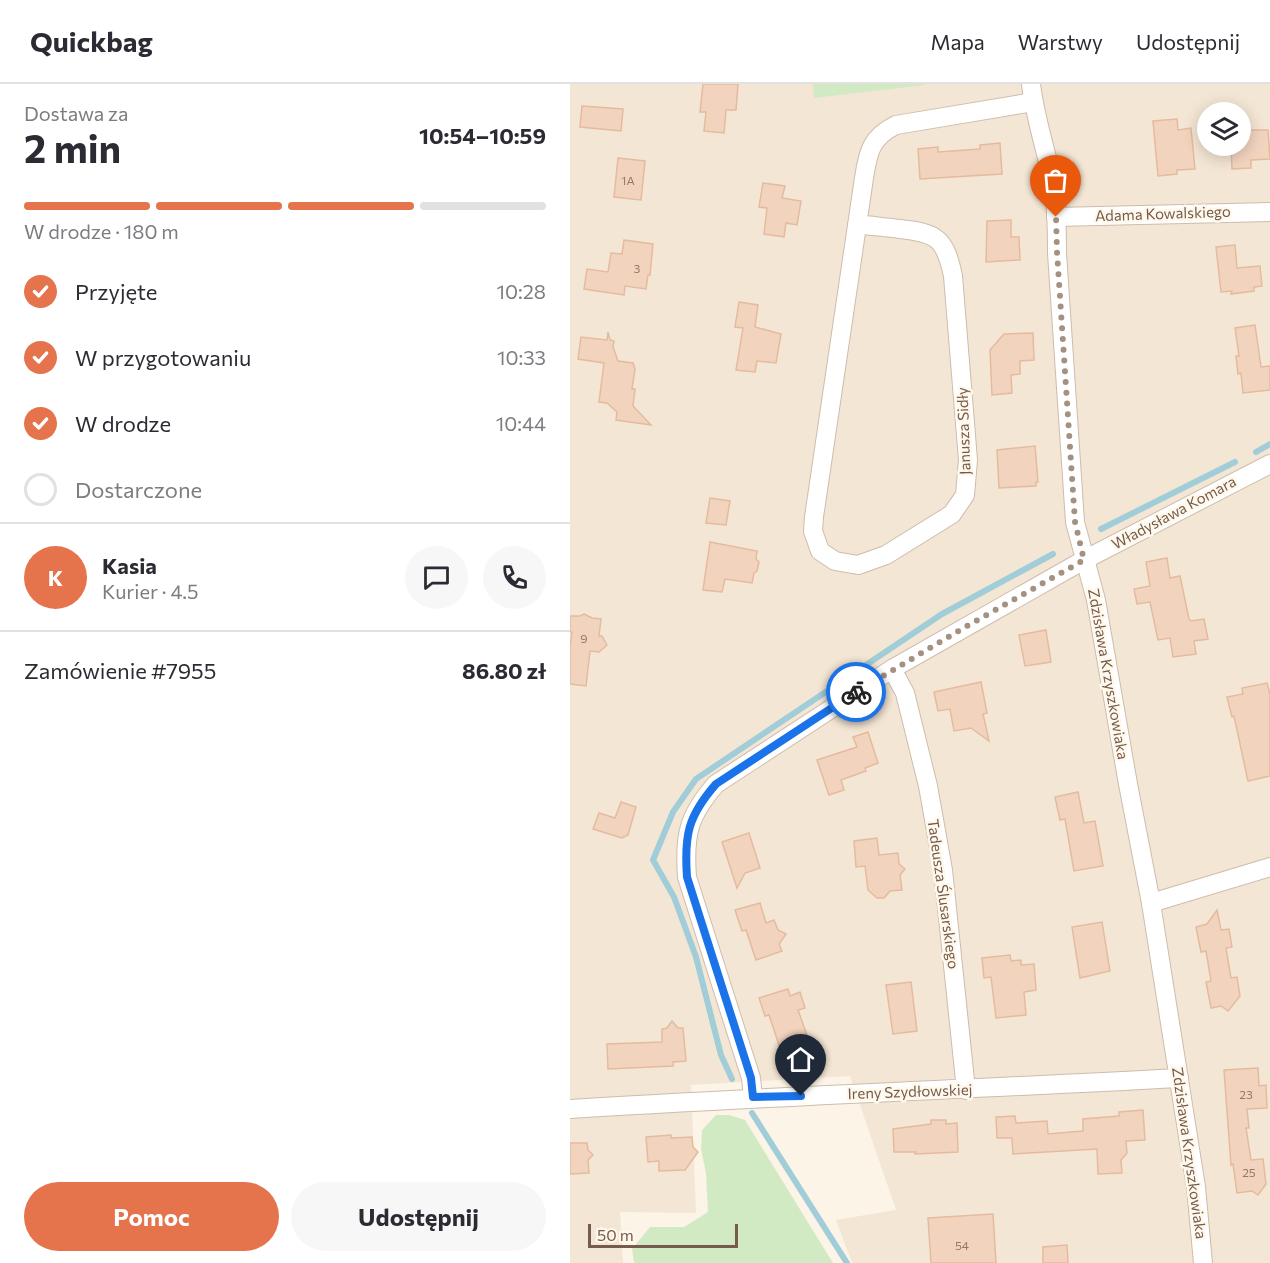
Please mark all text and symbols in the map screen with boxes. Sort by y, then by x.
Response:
text: Quickbag [30,24,153,58]
text: Mapa [931,29,985,54]
text: Warstwy [1018,29,1103,54]
text: Udostępnij [1136,29,1240,54]
text: Dostawa za [24,101,128,125]
map controls [1197,102,1251,156]
button: layers [1197,102,1251,156]
text: 10:54–10:59 [419,122,546,149]
text: 2 min [24,123,121,171]
pin [1030,155,1081,217]
icon: bag [1039,164,1072,197]
house number: 1A [621,173,635,187]
street label: Adama Kowalskiego [1095,202,1231,224]
text: W drodze · 180 m [24,219,179,243]
house number: 3 [634,261,641,275]
icon: check [24,275,57,308]
text: Przyjęte [75,278,157,305]
text: 10:28 [497,279,546,303]
icon: check [24,341,57,374]
text: W przygotowaniu [75,344,251,371]
text: 10:33 [497,345,546,369]
street label: Janusza Sidły [952,387,974,475]
icon: check [24,407,57,440]
text: W drodze [75,410,171,437]
text: 10:44 [496,411,546,435]
street label: Władysława Komara [1108,472,1239,553]
text: Dostarczone [75,476,202,503]
button: chat [405,546,468,609]
button: phone [483,546,546,609]
text: Kasia [102,552,157,579]
text: K [48,564,63,591]
text: Kurier · 4.5 [102,579,198,603]
street label: Zdzisława Krzyszkowiaka [1085,587,1133,761]
house number: 9 [580,631,588,645]
text: Zamówienie #7955 [24,657,216,684]
text: 86.80 zł [462,657,546,684]
courier [826,662,886,722]
icon: bike [840,676,873,709]
street label: Tadeusza Ślusarskiego [925,818,964,970]
pin [775,1034,826,1096]
icon: home [784,1043,817,1076]
street label: Zdzisława Krzyszkowiaka [1169,1066,1211,1240]
street label: Ireny Szydłowskiej [847,1080,973,1102]
house number: 23 [1239,1087,1253,1101]
house number: 25 [1242,1165,1256,1179]
button: Pomoc [24,1182,279,1251]
button: Udostępnij [291,1182,546,1251]
scale bar [588,1221,738,1248]
text: 50 m [597,1225,634,1244]
house number: 54 [955,1238,969,1252]

